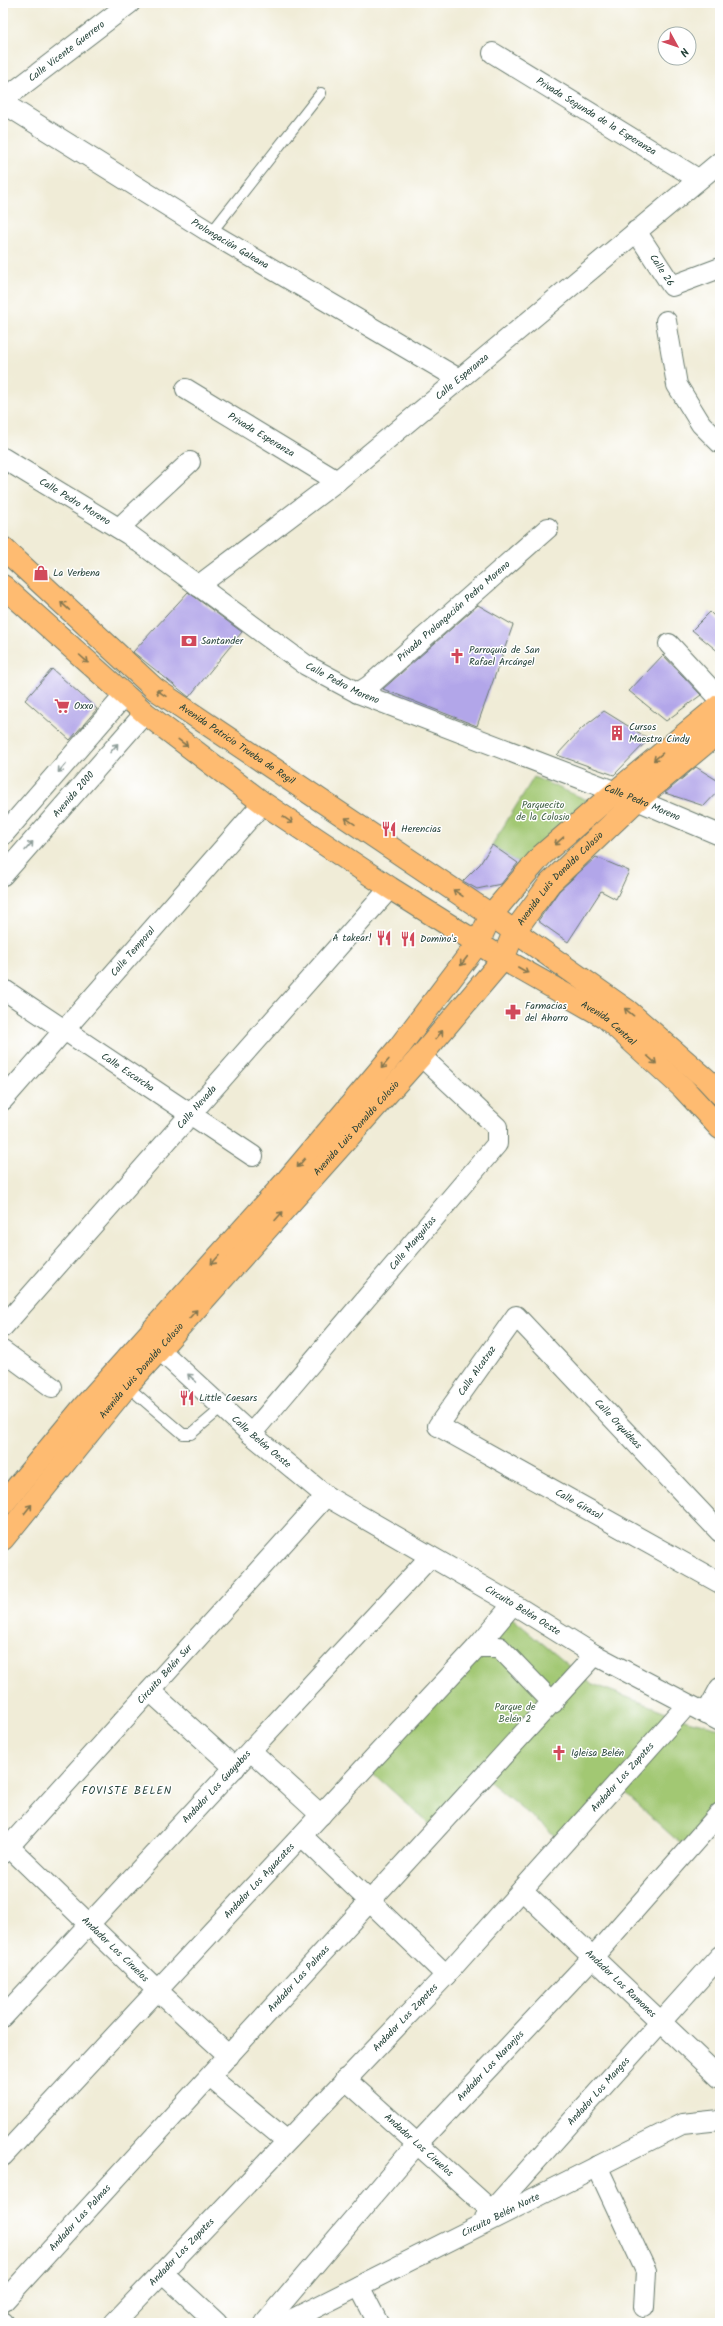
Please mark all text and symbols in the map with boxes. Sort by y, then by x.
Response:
street label: Calle Vicente Guerrero [25,17,109,86]
north arrow [657,26,697,66]
text: N [675,43,693,60]
street label: Privada Segunda de la Esperanza [533,73,660,160]
street label: Prolongación Galeana [188,214,272,273]
street label: Calle 26 [645,251,678,290]
street label: Calle Esperanza [432,349,493,404]
street label: Privada Esperanza [225,408,298,461]
street label: Calle Pedro Moreno [36,474,114,530]
street label: Privada Prolongación Pedro Moreno [393,556,514,666]
shop icon: La Verbena [32,564,50,582]
place label: La Verbena [53,565,100,581]
one-way arrow [60,601,70,611]
bank icon: Santander [180,632,198,650]
place label: Santander [201,633,244,649]
place label: Parroquia de San Rafael Arcángel [469,642,540,670]
church icon: Parroquia de San Rafael Arcángel [448,647,466,665]
one-way arrow [79,655,89,664]
street label: Calle Pedro Moreno [302,658,382,709]
one-way arrow [156,689,167,697]
supermarket icon: Oxxo [53,697,71,715]
place label: Oxxo [74,698,94,714]
street label: Avenida Patricio Trueba de Regil [176,699,299,789]
place label: Cursos Maestra Cindy [629,719,690,747]
building icon: Cursos Maestra Cindy [608,724,626,742]
one-way arrow [178,738,189,747]
one-way arrow [110,743,119,753]
one-way arrow [652,752,663,761]
one-way arrow [57,762,66,773]
street label: Avenida 2000 [49,768,98,821]
street label: Calle Pedro Moreno [602,780,683,826]
park label: Parquecito de la Colosio [516,797,570,825]
one-way arrow [282,816,293,824]
one-way arrow [345,817,356,825]
restaurant icon: Herencias [380,820,398,838]
place label: Herencias [401,821,442,837]
street label: Avenida Luis Donaldo Colosio [513,827,608,929]
one-way arrow [553,837,564,846]
one-way arrow [24,841,33,851]
one-way arrow [453,889,464,897]
street label: Calle Temporal [106,923,159,980]
restaurant icon: A takear! [375,929,393,947]
place label: A takear! [332,930,372,946]
restaurant icon: Domino's [399,930,417,948]
place label: Domino's [420,931,458,947]
one-way arrow [460,955,469,966]
one-way arrow [517,967,529,975]
street label: Avenida Central [578,997,640,1050]
place label: Farmacias del Ahorro [525,998,569,1026]
pharmacy icon: Farmacias del Ahorro [504,1003,522,1021]
one-way arrow [623,1008,634,1016]
one-way arrow [435,1030,444,1040]
street label: Calle Escarcha [98,1049,158,1096]
one-way arrow [647,1055,657,1064]
one-way arrow [381,1059,390,1069]
street label: Avenida Luis Donaldo Colosio [310,1077,404,1180]
street label: Calle Nevada [173,1081,221,1133]
one-way arrow [297,1158,306,1169]
one-way arrow [274,1212,283,1222]
street label: Calle Manguitos [385,1212,441,1274]
one-way arrow [210,1255,219,1265]
one-way arrow [188,1308,197,1319]
street label: Avenida Luis Donaldo Colosio [95,1319,188,1422]
street label: Calle Alcatraz [454,1342,501,1399]
one-way arrow [187,1374,197,1383]
restaurant icon: Little Caesars [178,1389,196,1407]
place label: Little Caesars [199,1390,258,1406]
street label: Calle Orquídeas [590,1395,646,1453]
street label: Calle Belén Oeste [228,1412,295,1472]
street label: Calle Girasol [552,1485,606,1524]
one-way arrow [23,1504,32,1515]
street label: Circuito Belén Oeste [482,1581,564,1640]
street label: Circuito Belén Sur [133,1640,197,1708]
park label: Parque de Belén 2 [495,1699,536,1727]
street label: Andador Los Zapotes [587,1738,659,1816]
church icon: Igleisa Belén [550,1744,568,1762]
place label: Igleisa Belén [571,1745,624,1761]
street label: Andador Los Guayabos [178,1746,255,1827]
district label: FOVISTE BELEN [82,1782,172,1800]
street label: Andador Los Aguacates [220,1839,299,1922]
street label: Andador Los Ciruelos [78,1913,153,1987]
street label: Andador Las Palmas [264,1941,334,2016]
street label: Andador Los Ramones [581,1946,661,2022]
street label: Andador Los Zapotes [369,1979,442,2055]
street label: Andador Los Naranjos [453,2026,528,2105]
street label: Andador Los Mangos [563,2053,634,2129]
street label: Andador Los Ciruelos [380,2110,457,2181]
street label: Andador Las Palmas [45,2180,115,2255]
street label: Circuito Belén Norte [458,2188,543,2241]
street label: Andador Los Zapotes [145,2214,219,2290]

